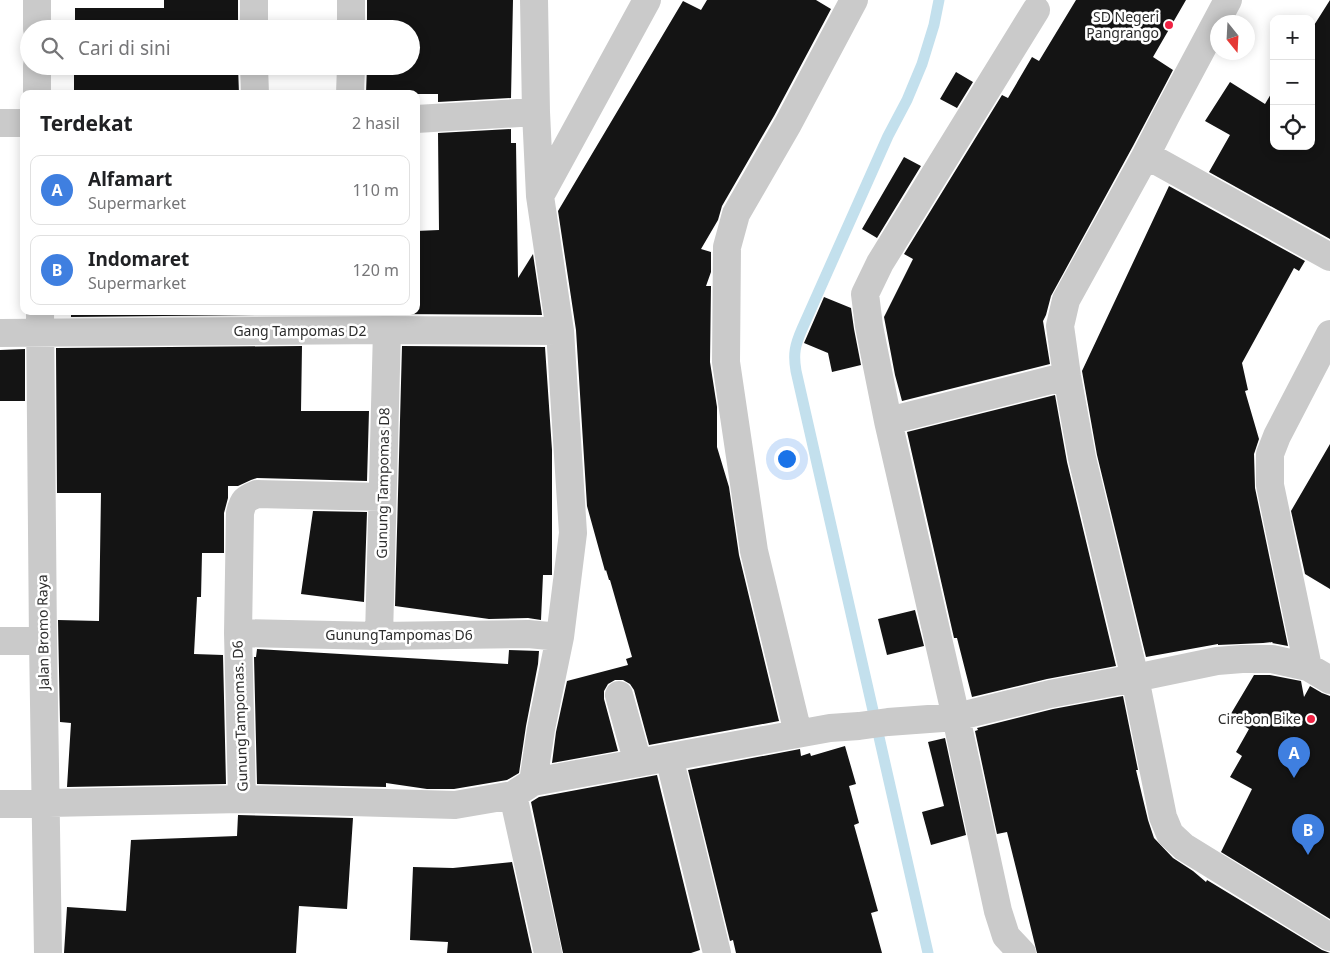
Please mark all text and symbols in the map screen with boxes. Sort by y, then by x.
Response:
place label: SD Negeri Pangrango [1086,7,1159,42]
north arrow [1210,15,1255,60]
map controls [1270,15,1315,150]
button: + [1270,15,1315,60]
marker: SD Negeri Pangrango [1163,19,1175,31]
search box [20,20,420,75]
icon: search [38,34,66,62]
text: Cari di sini [78,35,171,61]
button: − [1270,60,1315,105]
button: locate [1270,105,1315,150]
text: Terdekat [40,109,133,137]
text: 2 hasil [352,112,400,134]
text: Alfamart [88,166,172,192]
text: A [51,179,63,201]
text: 110 m [352,179,399,201]
text: Supermarket [88,192,186,214]
text: Indomaret [88,246,189,272]
text: B [52,259,62,281]
text: 120 m [352,259,399,281]
text: Supermarket [88,272,186,294]
street label: Gang Tampomas D2 [233,321,367,340]
street label: Gunung Tampomas D8 [372,407,393,559]
your location [774,446,800,472]
street label: Jalan Bromo Raya [32,574,53,692]
street label: GunungTampomas D6 [325,625,473,644]
street label: GunungTampomas. D6 [227,640,252,792]
place label: Cirebon Bike [1218,709,1301,728]
marker: Cirebon Bike [1305,713,1317,725]
pin: A [1278,737,1310,778]
pin: B [1292,814,1324,855]

